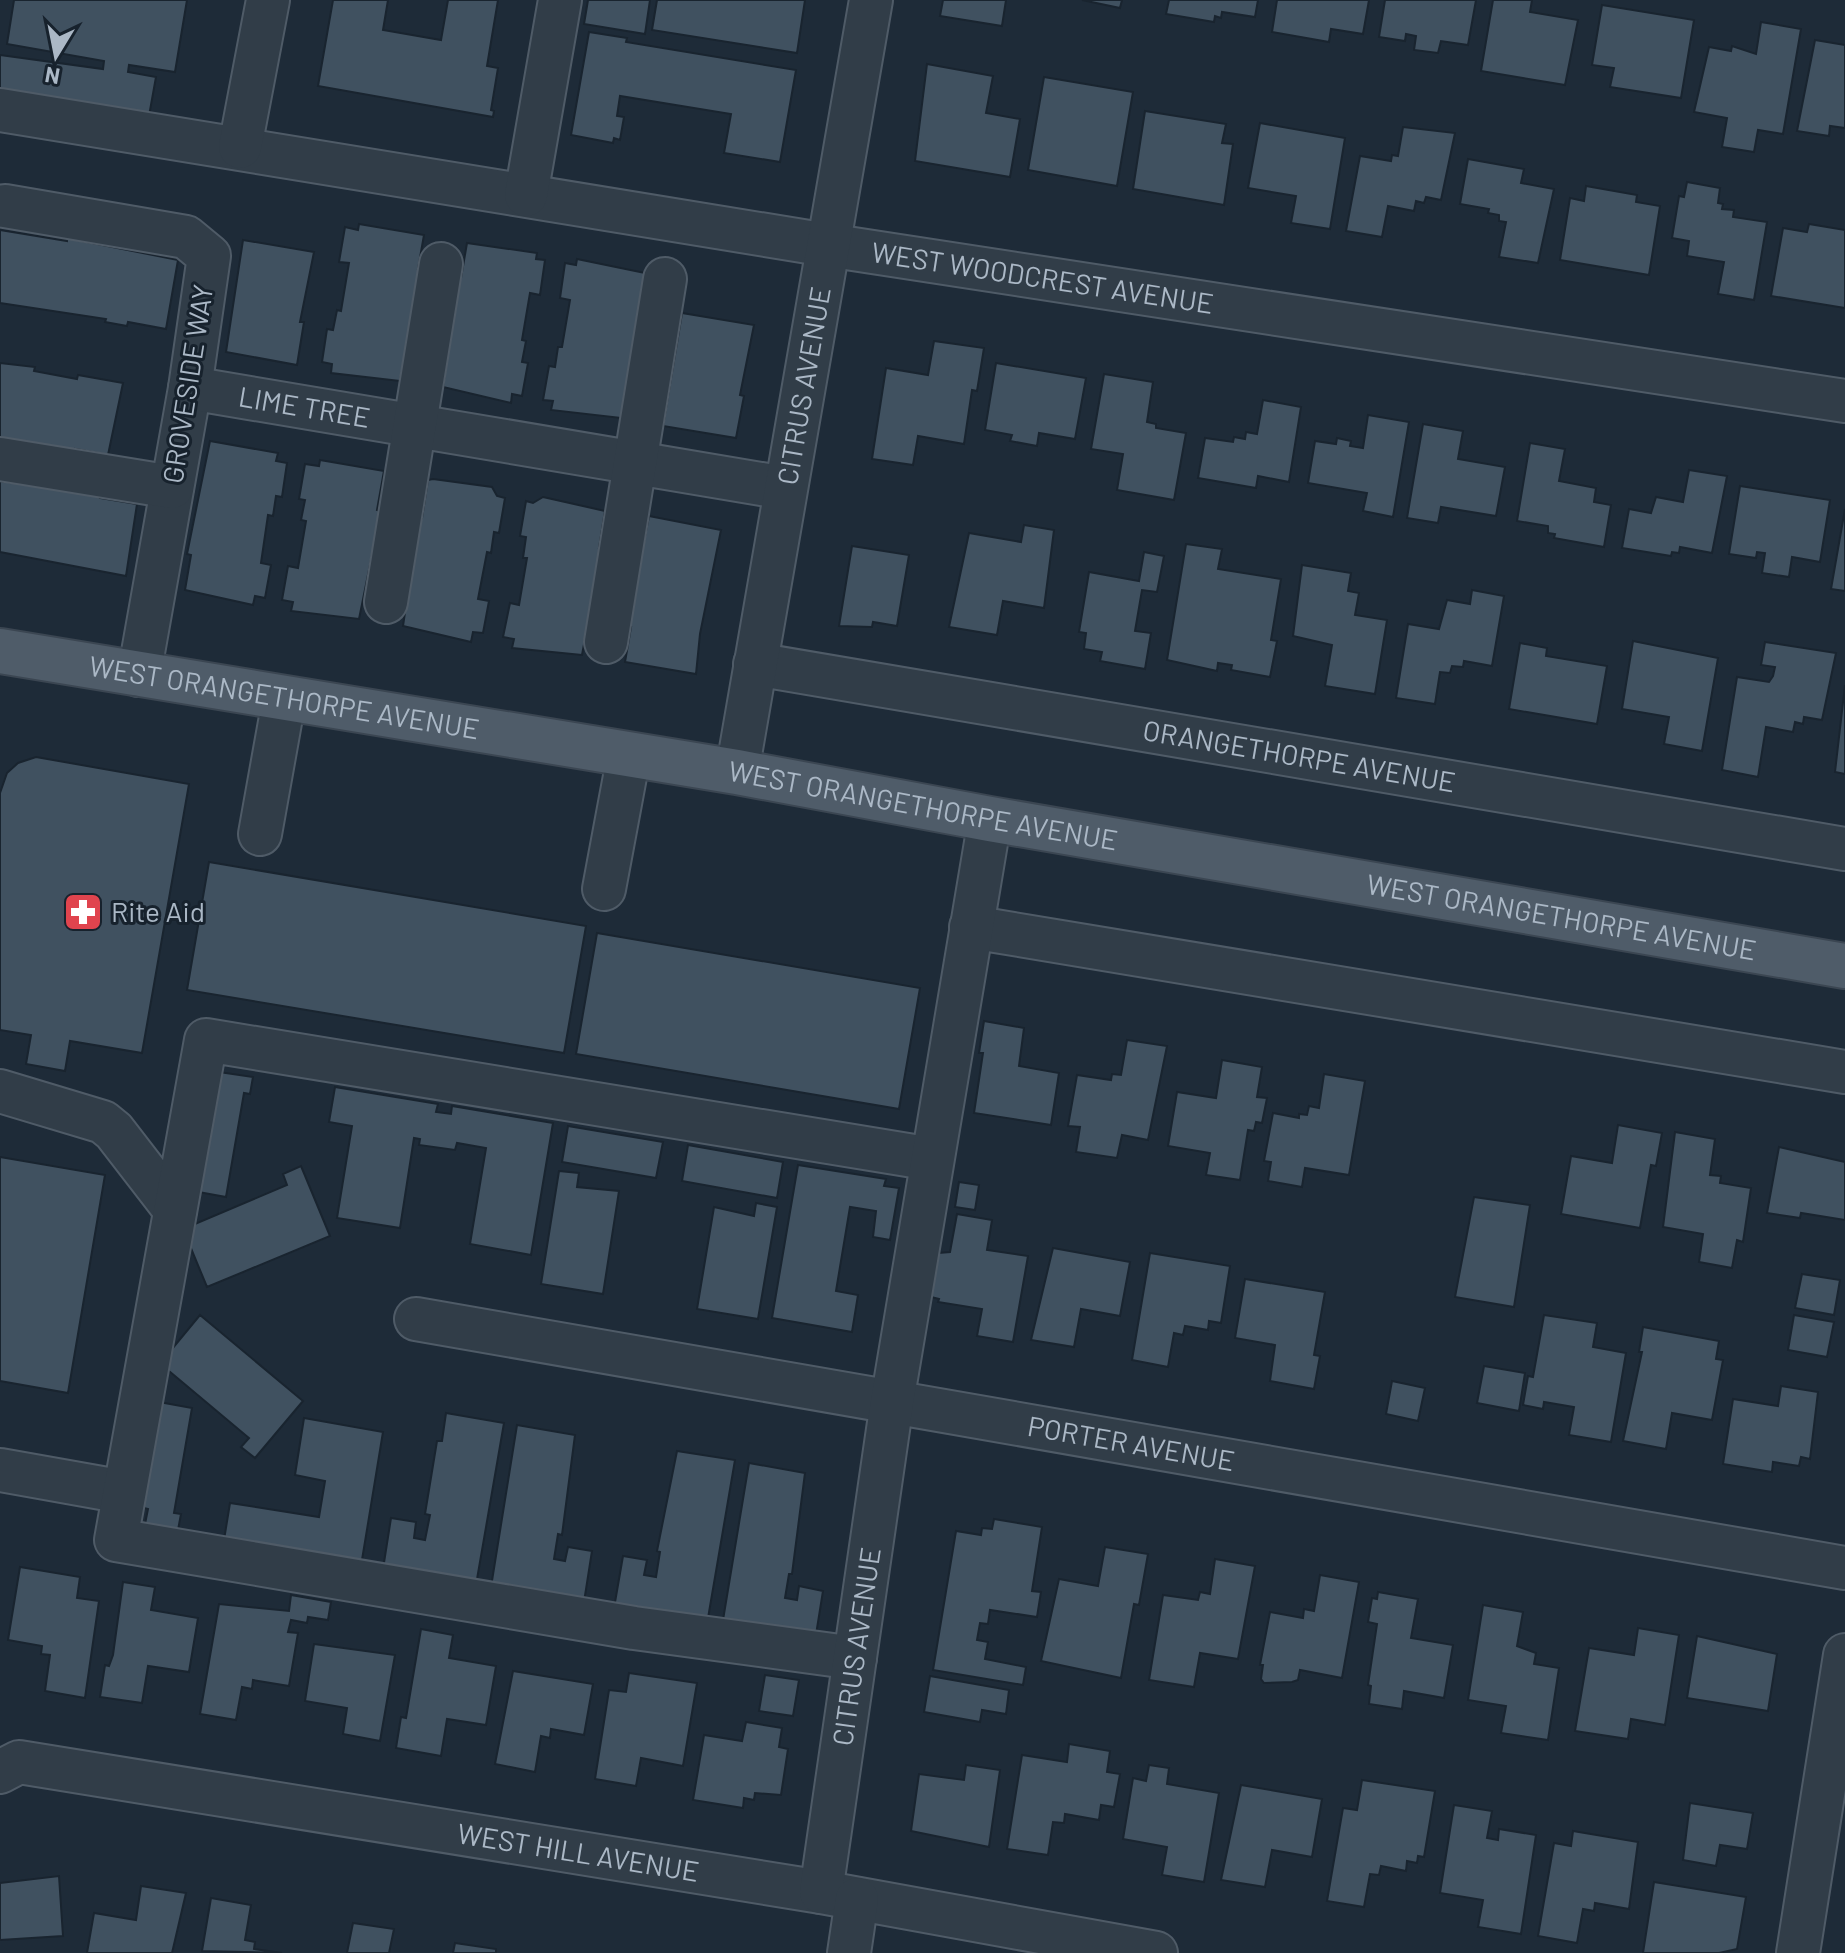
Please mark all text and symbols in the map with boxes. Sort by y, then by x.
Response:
north arrow [16,16,96,96]
text: N [43,63,62,91]
street label: WEST WOODCREST AVENUE [869,234,1216,320]
street label: GROVESIDE WAY [155,282,220,486]
street label: CITRUS AVENUE [769,284,837,487]
street label: LIME TREE [236,378,373,434]
street label: WEST ORANGETHORPE AVENUE [87,648,482,745]
street label: ORANGETHORPE AVENUE [1141,712,1458,799]
street label: WEST ORANGETHORPE AVENUE [726,753,1120,857]
street label: WEST ORANGETHORPE AVENUE [1364,866,1759,966]
pharmacy icon: Rite Aid [62,891,104,933]
place label: Rite Aid [111,894,205,928]
street label: PORTER AVENUE [1025,1408,1238,1477]
street label: CITRUS AVENUE [824,1545,887,1748]
street label: WEST HILL AVENUE [455,1815,702,1888]

